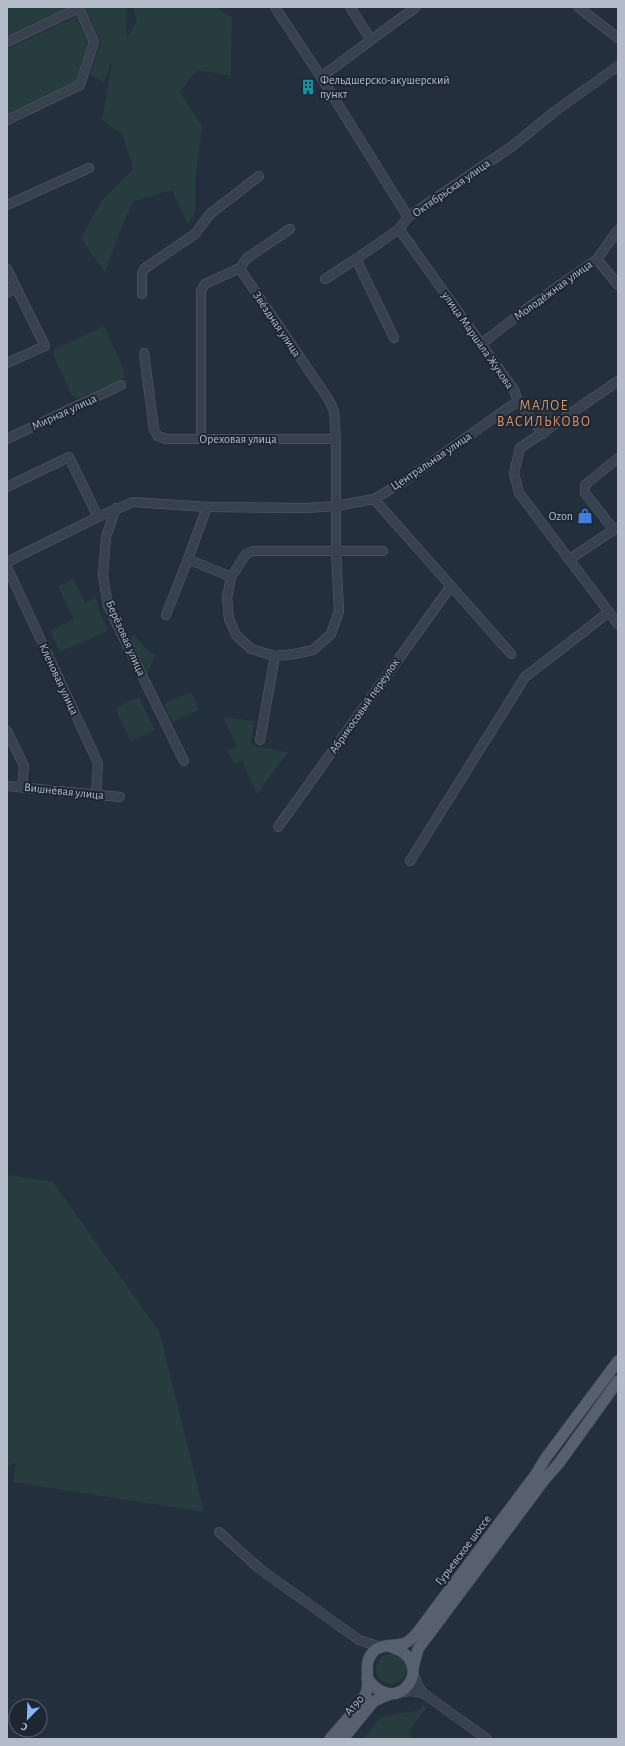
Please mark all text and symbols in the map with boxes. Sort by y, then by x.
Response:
place label: Фельдшерско-акушерский пункт [320,74,450,101]
building icon: Фельдшерско-акушерский пункт [299,78,317,96]
street label: Октябрьская улица [410,156,493,220]
street label: Молодёжная улица [512,257,595,323]
street label: улица Маршала Жукова [439,288,516,392]
street label: Звёздная улица [250,289,303,360]
street label: Мирная улица [30,392,99,433]
district label: МАЛОЕ ВАСИЛЬКОВО [497,399,591,429]
street label: Центральная улица [389,429,474,493]
street label: Ореховая улица [199,433,277,446]
shop icon: Ozon [576,507,594,525]
place label: Ozon [549,510,573,522]
street label: Берёзовая улица [103,598,148,679]
street label: Кленовая улица [36,641,81,717]
street label: Абрикосовый переулок [327,656,402,756]
street label: Вишнёвая улица [23,781,105,802]
street label: Гурьевское шоссе [433,1513,494,1588]
street label: А190 [342,1692,366,1718]
north arrow [8,1698,48,1738]
text: С [19,1720,29,1733]

